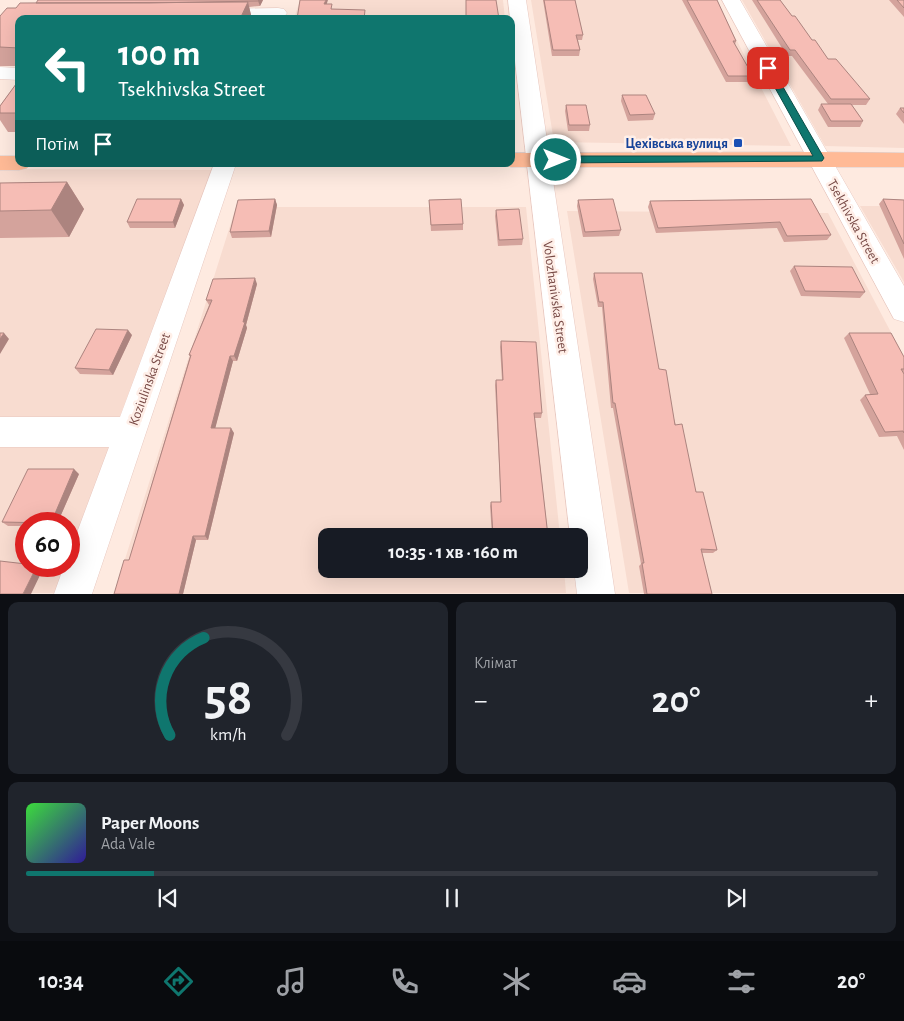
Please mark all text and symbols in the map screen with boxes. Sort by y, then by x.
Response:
icon: left [35,35,100,100]
text: 100 m [118,37,201,72]
pin [747,47,789,89]
icon: arrive [754,54,782,82]
text: Tsekhivska Street [118,78,265,100]
icon: arrive [89,130,117,158]
position arrow [529,133,581,185]
text: Потім [35,135,79,154]
place label: Цехівська вулиця [625,137,728,151]
marker: Цехівська вулиця [732,137,744,149]
street label: Tsekhivska Street [824,177,882,266]
street label: Volozhanivska Street [540,240,570,355]
street label: Koziulinska Street [127,331,173,428]
speed limit sign: 60 [15,512,80,577]
text: 10:35 · 1 хв · 160 m [388,543,518,562]
text: Клімат [474,655,517,671]
text: 58 [204,672,252,724]
text: 20° [652,682,700,720]
text: − [474,687,487,715]
text: + [865,687,878,715]
text: km/h [210,726,246,744]
text: Paper Moons [101,814,199,833]
text: Ada Vale [101,836,155,852]
icon: previous [154,884,182,912]
icon: pause [438,884,466,912]
icon: next [722,884,750,912]
icon: directions [161,964,196,999]
icon: music [274,964,309,999]
icon: phone [387,964,422,999]
icon: climate [499,964,534,999]
icon: car [612,964,647,999]
icon: filters [724,964,759,999]
text: 10:34 [39,970,84,992]
text: 20° [837,970,865,992]

